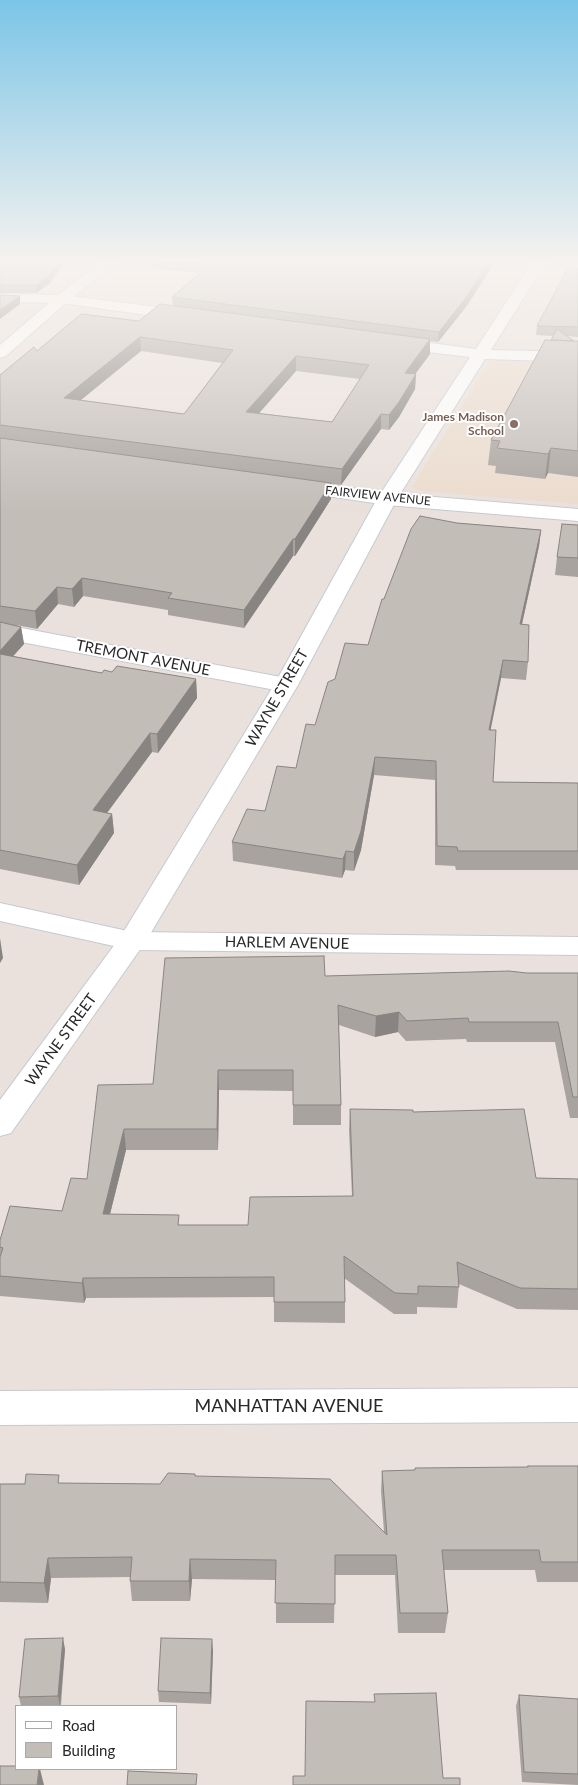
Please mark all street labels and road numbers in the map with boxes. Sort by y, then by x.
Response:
street label: FAIRVIEW AVENUE [324,483,432,509]
street label: TREMONT AVENUE [74,636,212,680]
street label: WAYNE STREET [242,646,312,750]
street label: HARLEM AVENUE [225,933,349,953]
street label: WAYNE STREET [21,990,101,1090]
street label: MANHATTAN AVENUE [194,1395,384,1417]

